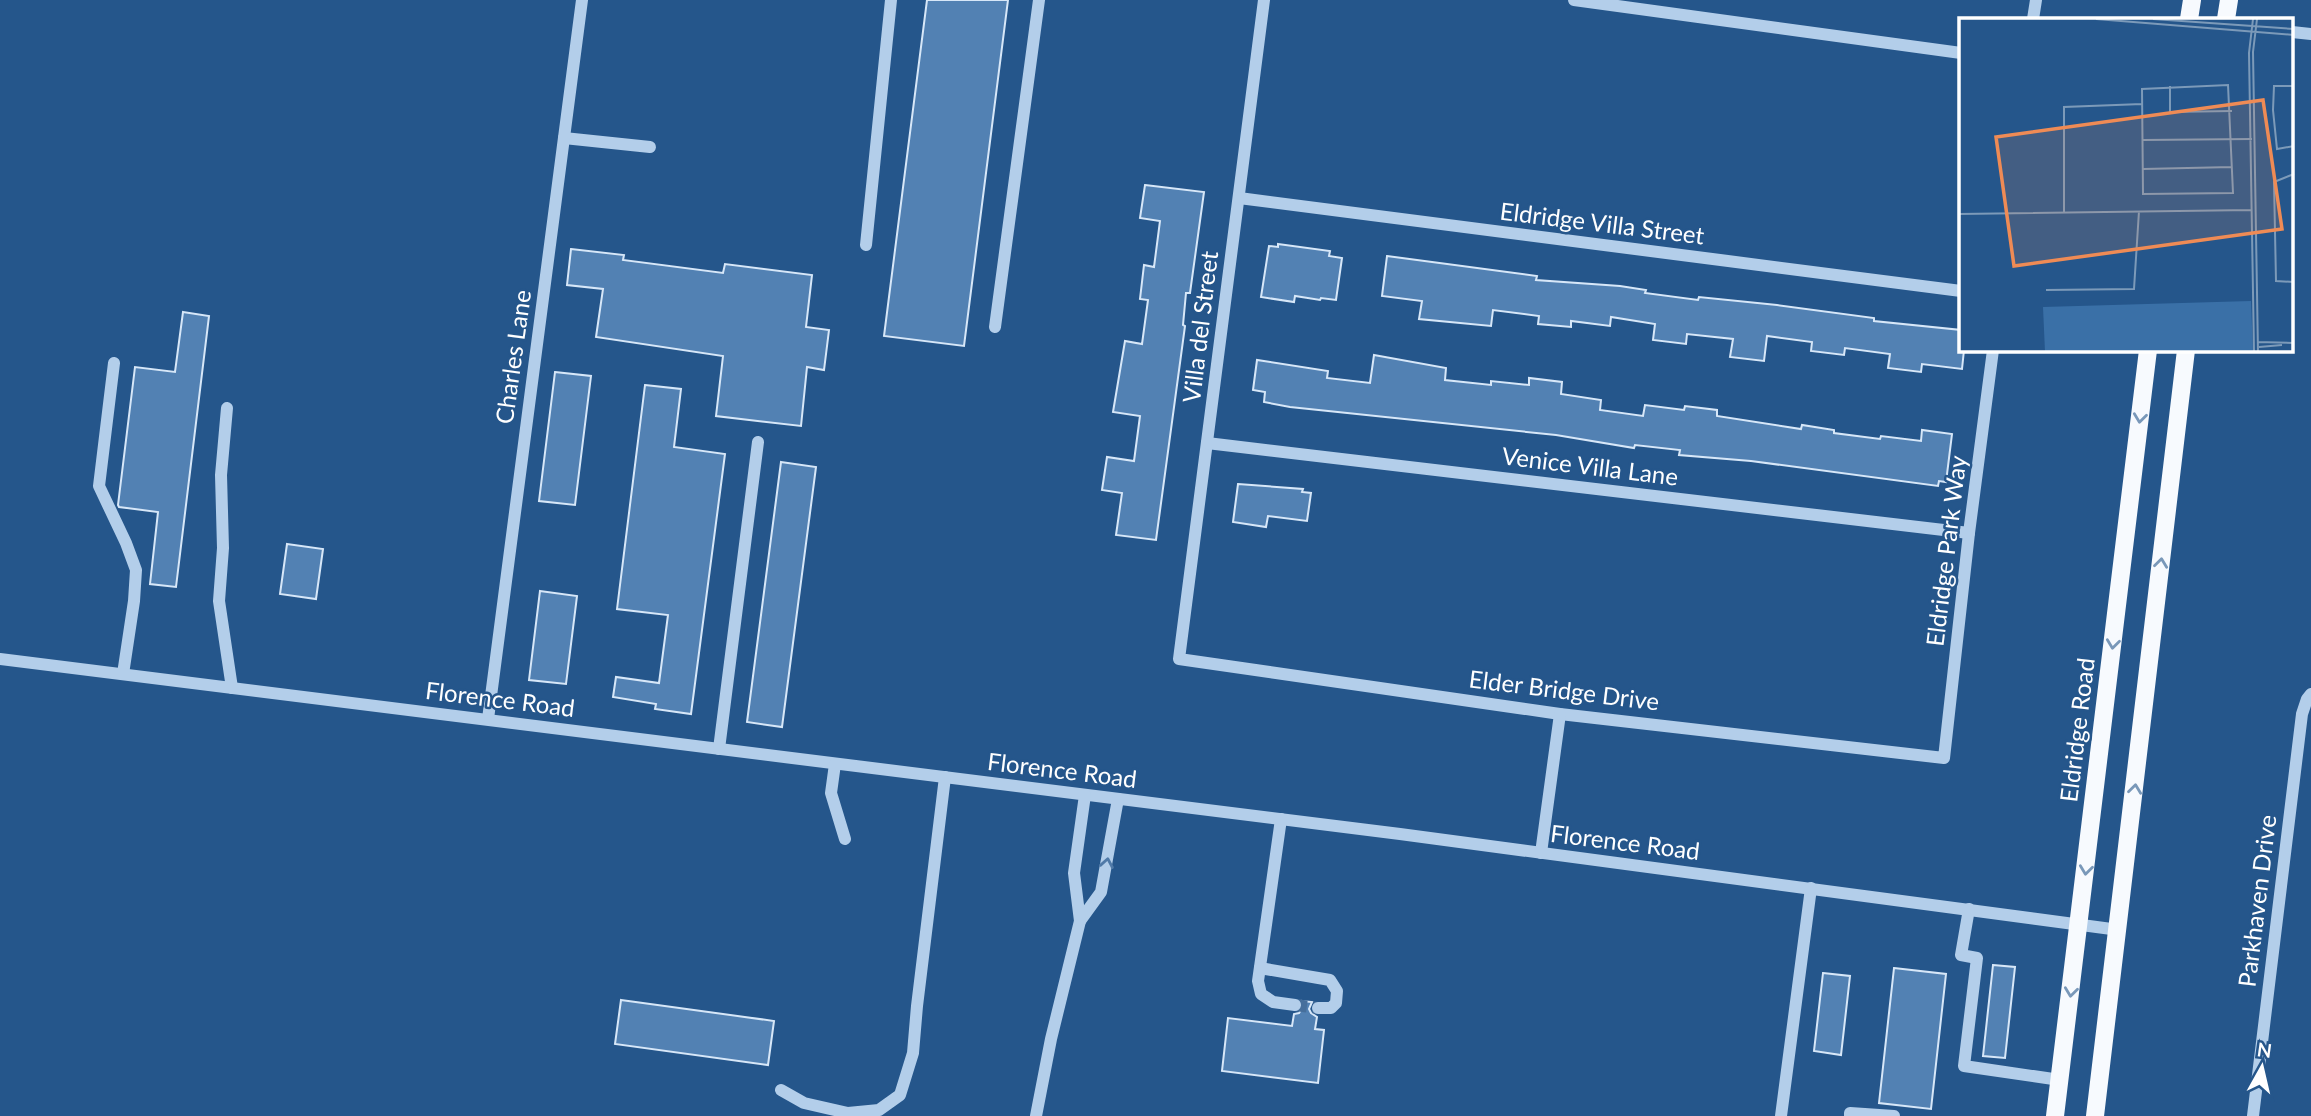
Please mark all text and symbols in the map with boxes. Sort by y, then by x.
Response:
inset map [1959,18,2294,352]
street label: Eldridge Villa Street [1498,196,1706,249]
street label: Villa del Street [1176,249,1223,404]
street label: Charles Lane [489,288,536,426]
one-way arrow [2132,412,2147,424]
street label: Venice Villa Lane [1500,440,1680,491]
street label: Eldridge Park Way [1919,453,1972,648]
one-way arrow [2153,557,2168,568]
one-way arrow [2105,638,2120,650]
street label: Eldridge Road [2053,656,2100,804]
street label: Elder Bridge Drive [1467,663,1661,716]
street label: Florence Road [424,675,577,722]
street label: Florence Road [986,746,1139,793]
one-way arrow [2127,783,2142,794]
street label: Parkhaven Drive [2232,813,2281,989]
street label: Florence Road [1549,818,1702,865]
one-way arrow [1098,858,1113,870]
one-way arrow [2078,864,2093,875]
one-way arrow [2063,987,2078,998]
north arrow [2227,1032,2297,1102]
text: N [2256,1037,2273,1062]

